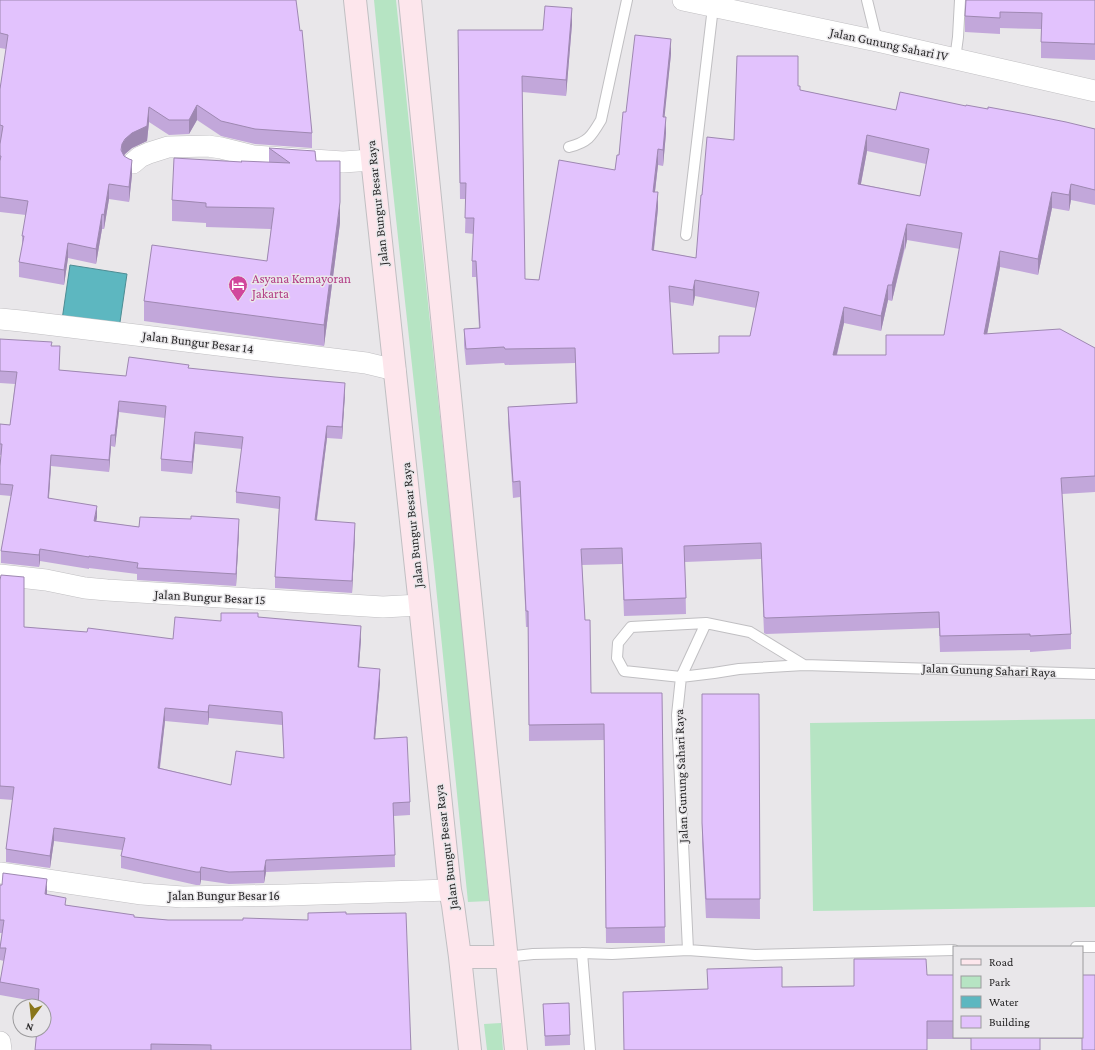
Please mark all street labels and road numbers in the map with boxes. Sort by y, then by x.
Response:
street label: Jalan Gunung Sahari IV [828,24,950,64]
street label: Jalan Bungur Besar Raya [363,140,391,267]
street label: Jalan Bungur Besar 14 [141,328,255,356]
street label: Jalan Bungur Besar Raya [398,462,426,589]
street label: Jalan Bungur Besar 15 [153,587,266,607]
street label: Jalan Gunung Sahari Raya [921,660,1056,680]
street label: Jalan Gunung Sahari Raya [671,709,691,844]
street label: Jalan Bungur Besar Raya [431,784,461,911]
street label: Jalan Bungur Besar 16 [167,888,280,903]

